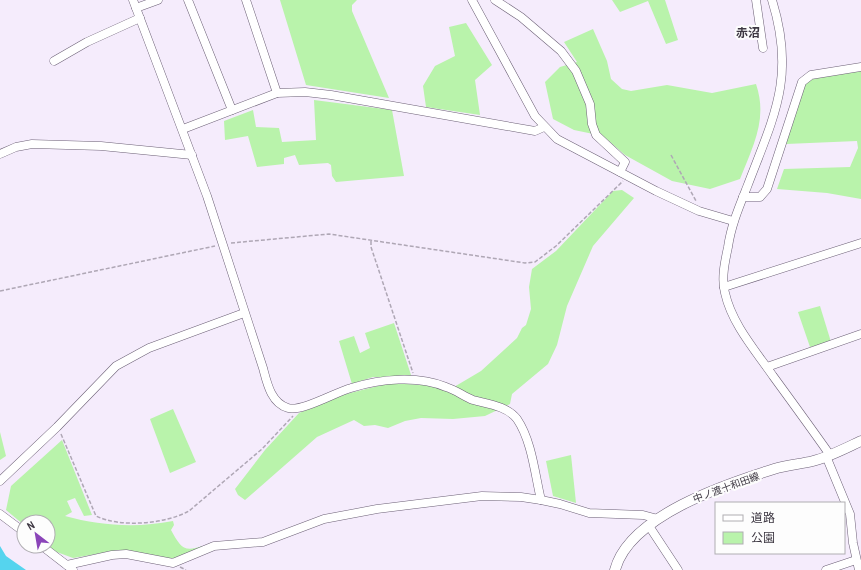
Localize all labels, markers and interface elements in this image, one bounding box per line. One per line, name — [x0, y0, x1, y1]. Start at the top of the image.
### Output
district label: 赤沼 — [736, 25, 760, 41]
street label: 中ノ渡十和田線 — [691, 469, 761, 506]
legend — [715, 502, 845, 554]
text: 道路 — [751, 510, 775, 526]
north arrow — [16, 514, 56, 554]
text: N — [24, 518, 37, 533]
text: 公園 — [751, 530, 775, 546]

